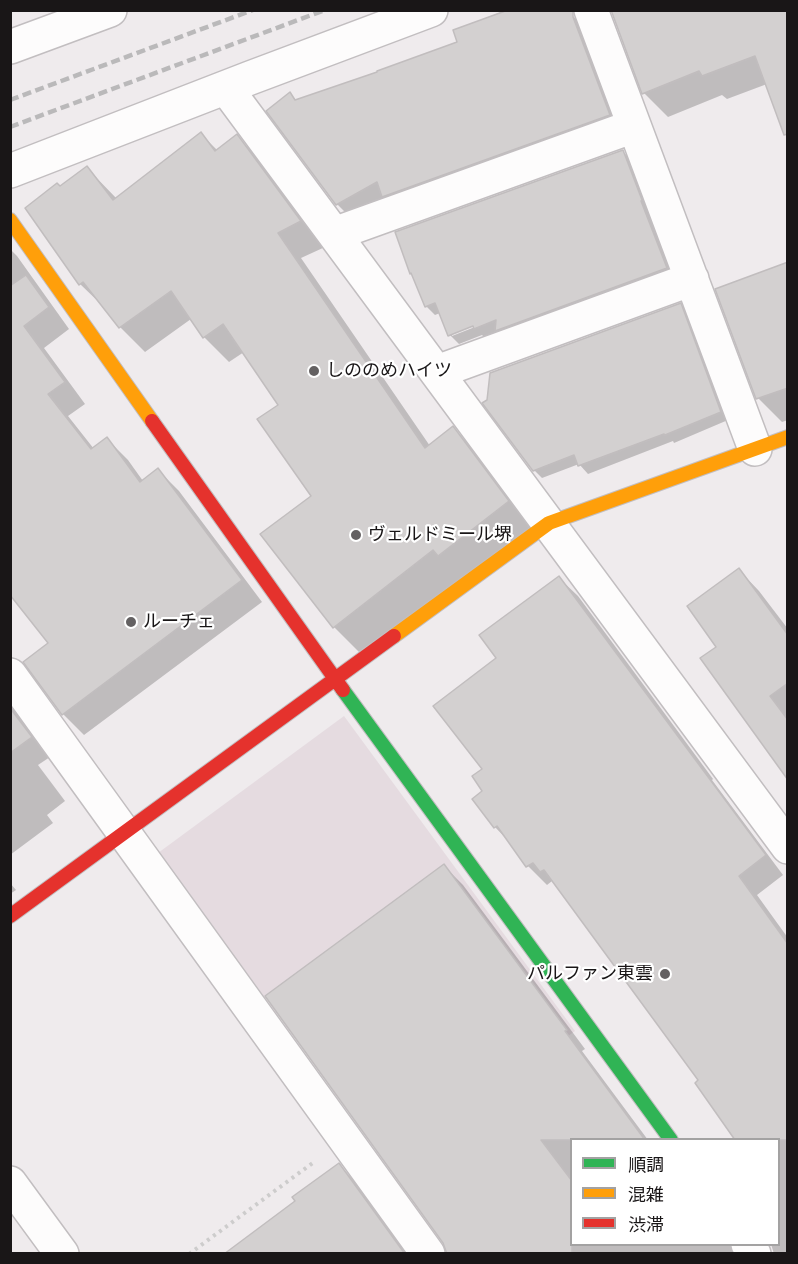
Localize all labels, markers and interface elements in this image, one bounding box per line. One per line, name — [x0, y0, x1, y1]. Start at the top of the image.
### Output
place label: しののめハイツ — [326, 360, 452, 382]
marker: しののめハイツ — [307, 364, 321, 378]
place label: ヴェルドミール堺 — [368, 524, 512, 546]
marker: ヴェルドミール堺 — [349, 528, 363, 542]
place label: ルーチェ — [143, 611, 215, 633]
marker: ルーチェ — [124, 615, 138, 629]
place label: パルファン東雲 — [527, 963, 653, 985]
marker: パルファン東雲 — [658, 967, 672, 981]
legend — [570, 1138, 780, 1246]
text: 順調 — [628, 1153, 664, 1176]
text: 混雑 — [628, 1183, 664, 1206]
text: 渋滞 — [628, 1213, 664, 1236]

